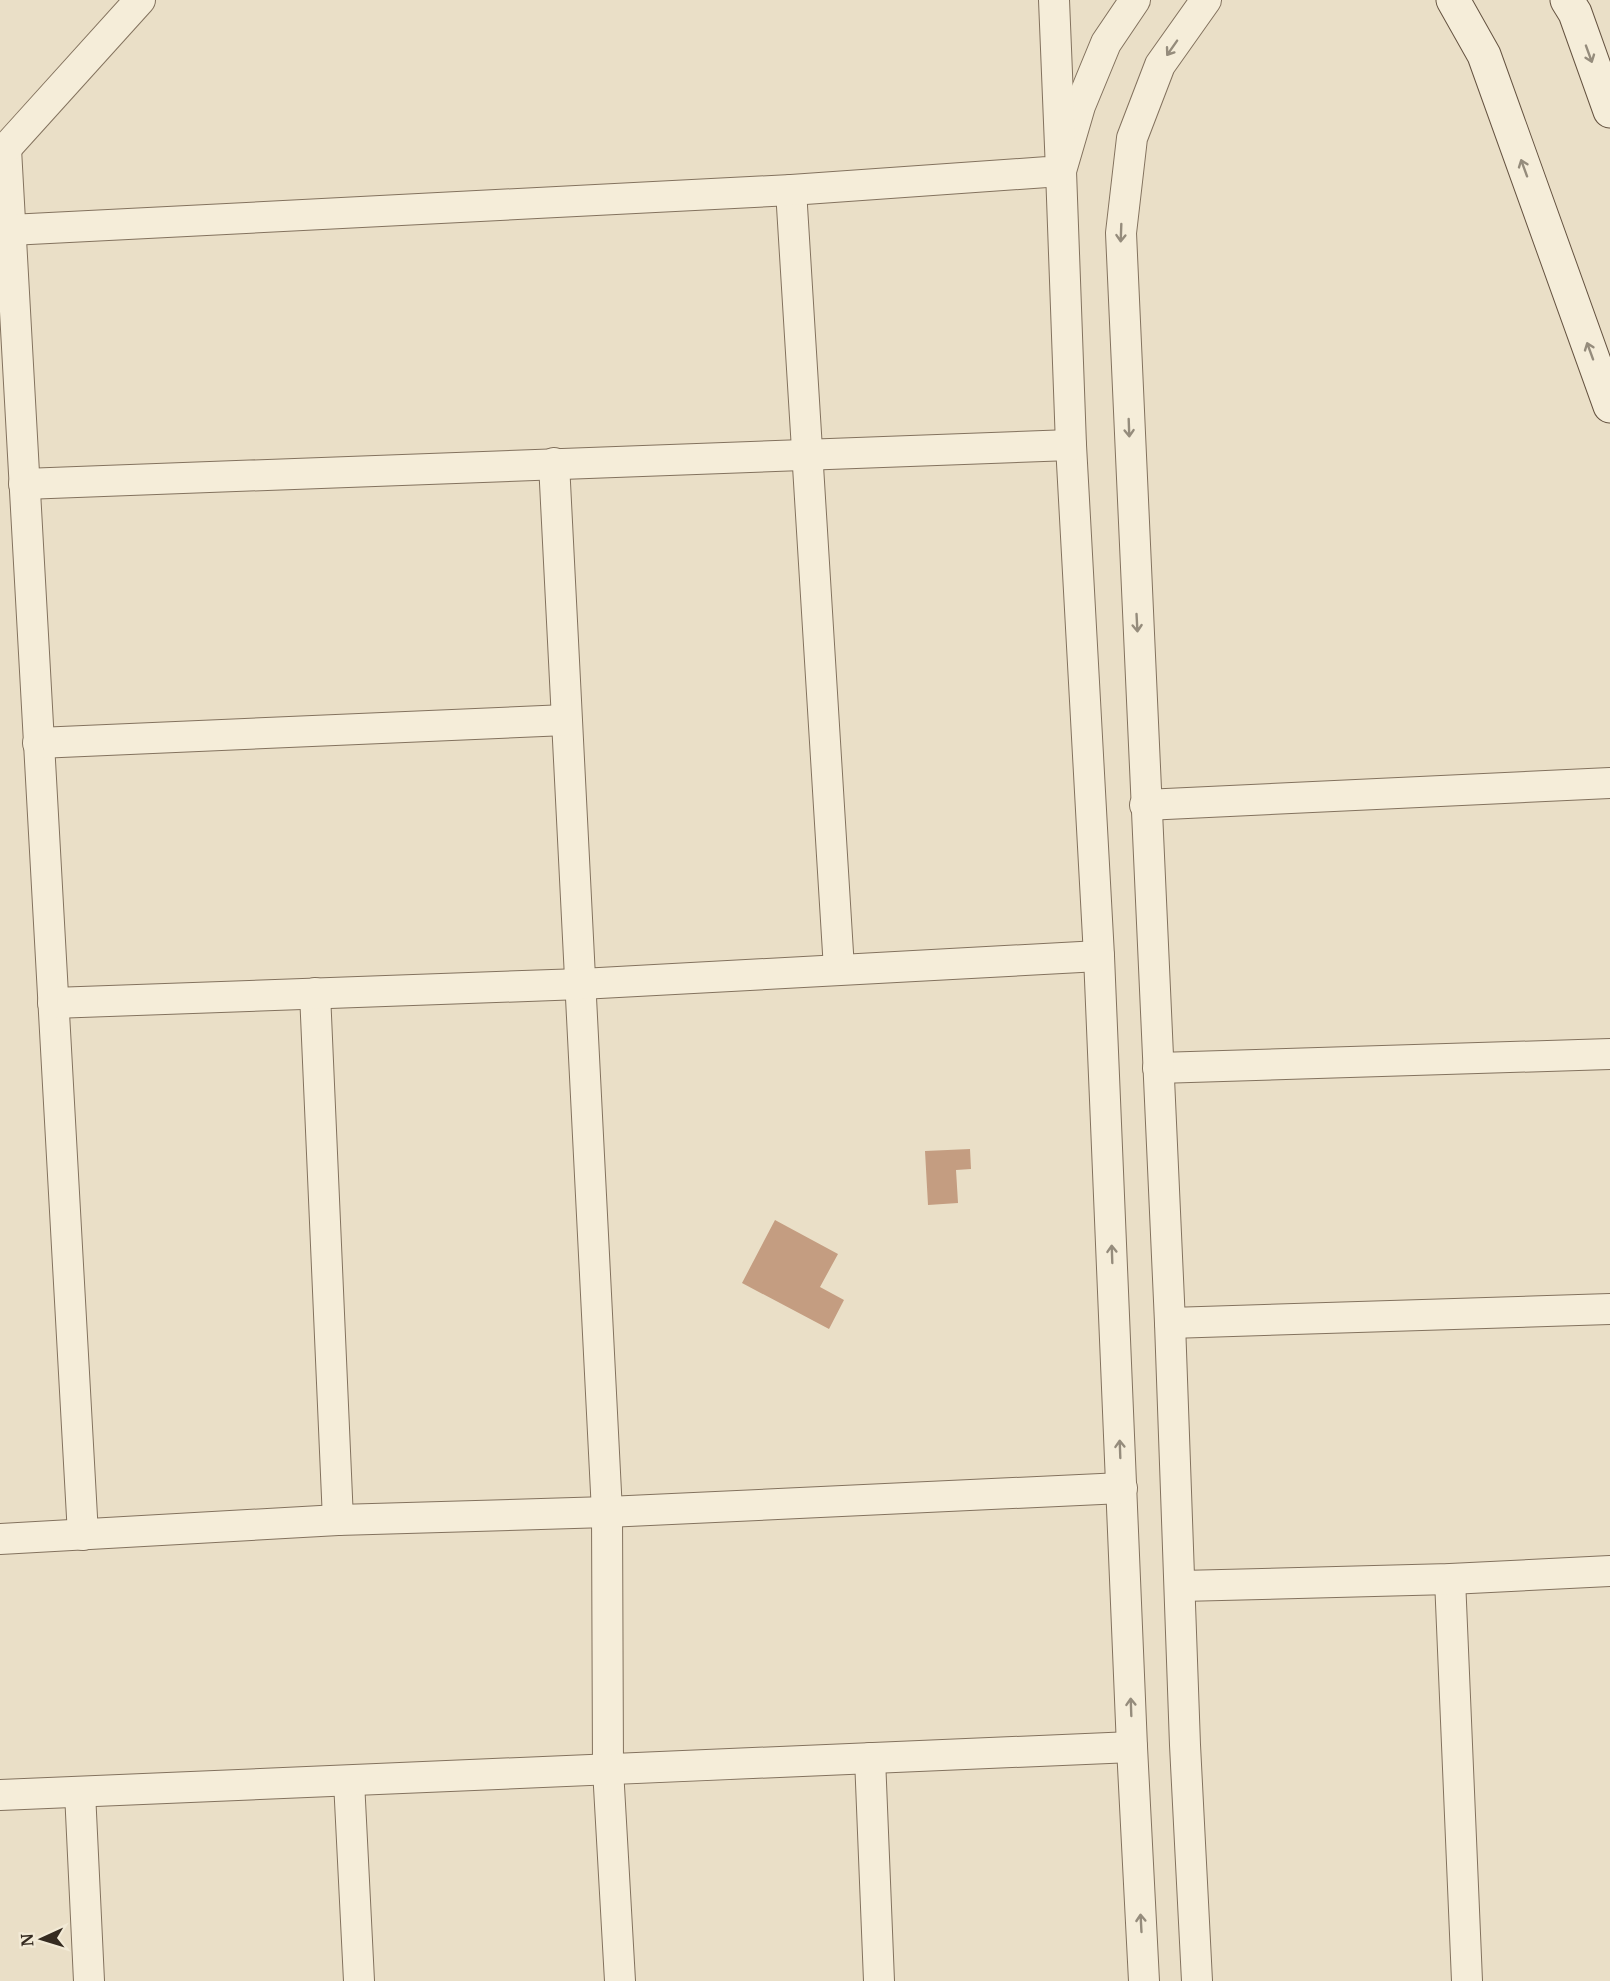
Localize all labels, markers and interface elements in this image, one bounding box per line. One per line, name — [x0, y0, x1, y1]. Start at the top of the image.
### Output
one-way arrow — [1166, 39, 1178, 55]
one-way arrow — [1585, 44, 1596, 63]
one-way arrow — [1518, 159, 1529, 177]
one-way arrow — [1116, 223, 1127, 243]
one-way arrow — [1584, 342, 1595, 361]
one-way arrow — [1123, 417, 1134, 437]
one-way arrow — [1131, 612, 1143, 632]
one-way arrow — [1106, 1245, 1117, 1265]
one-way arrow — [1114, 1440, 1126, 1460]
one-way arrow — [1125, 1697, 1136, 1717]
north arrow — [12, 1909, 72, 1969]
one-way arrow — [1135, 1913, 1146, 1933]
text: N — [17, 1933, 37, 1947]

